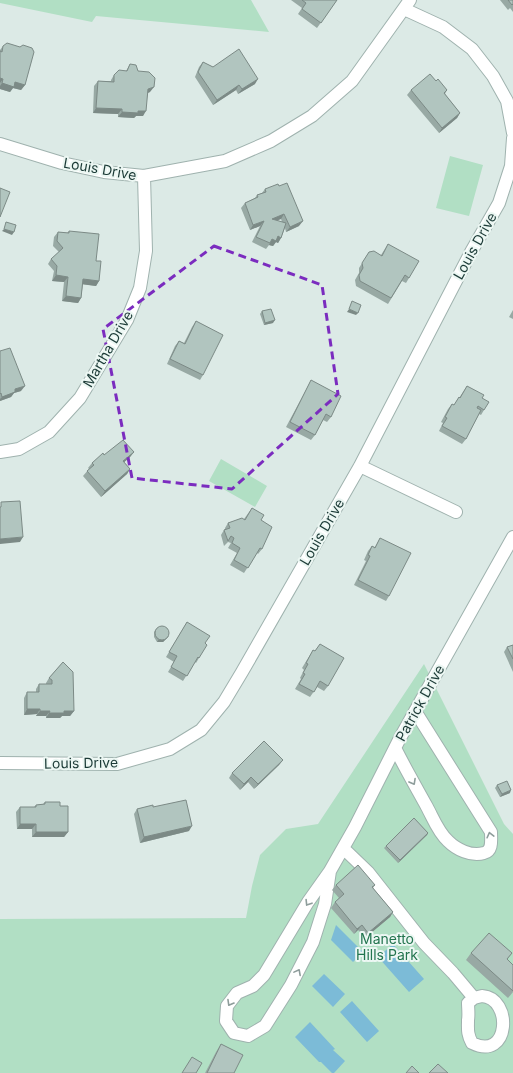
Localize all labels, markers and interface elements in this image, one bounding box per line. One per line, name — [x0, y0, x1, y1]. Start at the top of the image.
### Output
street label: Louis Drive — [62, 154, 138, 183]
street label: Louis Drive — [449, 209, 500, 282]
street label: Martha Drive — [79, 308, 136, 390]
street label: Louis Drive — [296, 495, 347, 568]
street label: Patrick Drive — [392, 662, 448, 744]
street label: Louis Drive — [44, 753, 118, 772]
one-way arrow — [409, 778, 416, 785]
one-way arrow — [486, 831, 494, 838]
one-way arrow — [305, 899, 313, 906]
park label: Manetto Hills Park — [356, 930, 418, 963]
one-way arrow — [293, 969, 301, 976]
one-way arrow — [227, 999, 234, 1006]

